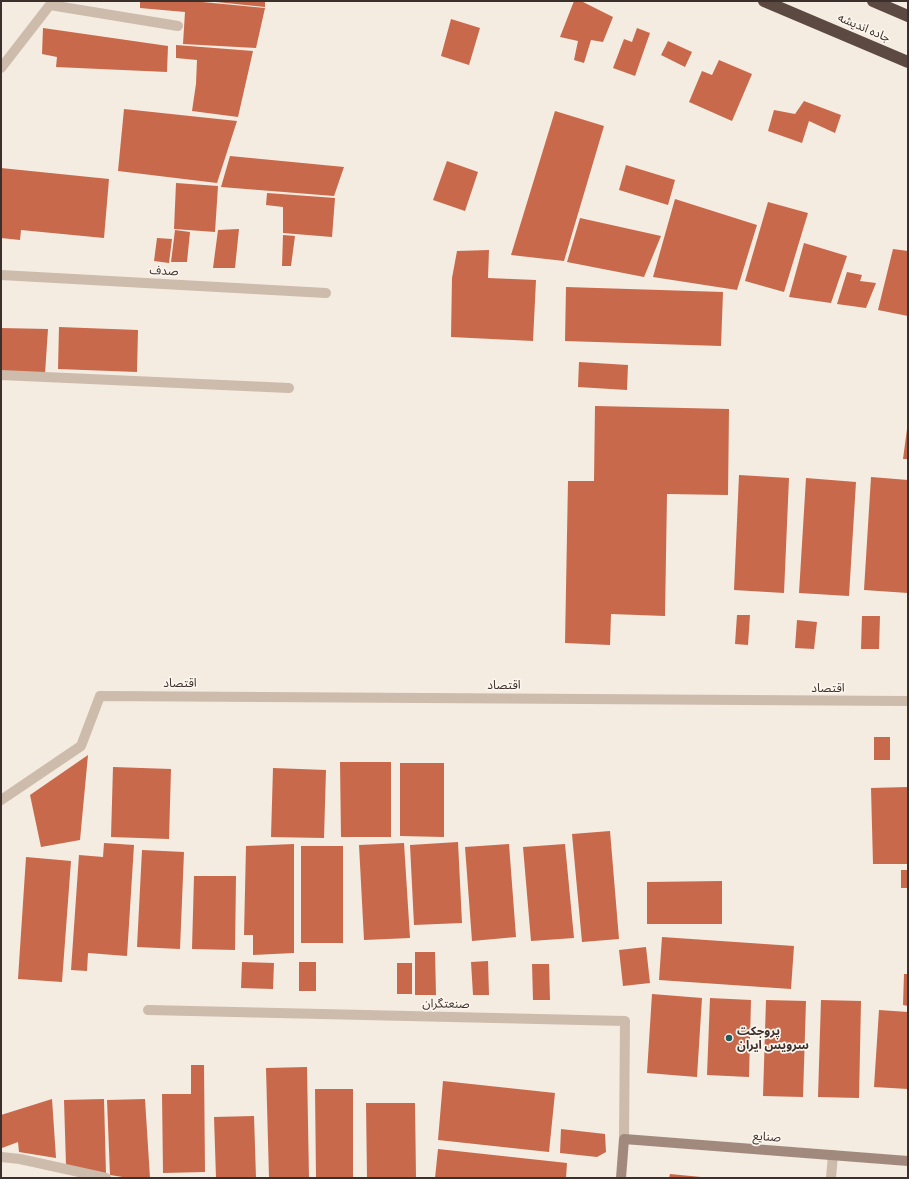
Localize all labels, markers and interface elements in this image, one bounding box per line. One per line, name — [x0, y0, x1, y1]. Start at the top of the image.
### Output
street label: جاده اندیشه — [835, 10, 893, 46]
street label: صدف — [149, 263, 179, 279]
street label: اقتصاد — [163, 676, 197, 690]
street label: اقتصاد — [487, 678, 521, 692]
street label: اقتصاد — [811, 681, 845, 695]
street label: صنعتگران — [422, 996, 470, 1012]
place label: پروجکت سرویس ایران — [737, 1024, 809, 1052]
marker: پروجکت سرویس ایران — [724, 1033, 734, 1043]
street label: صنایع — [752, 1129, 782, 1145]

